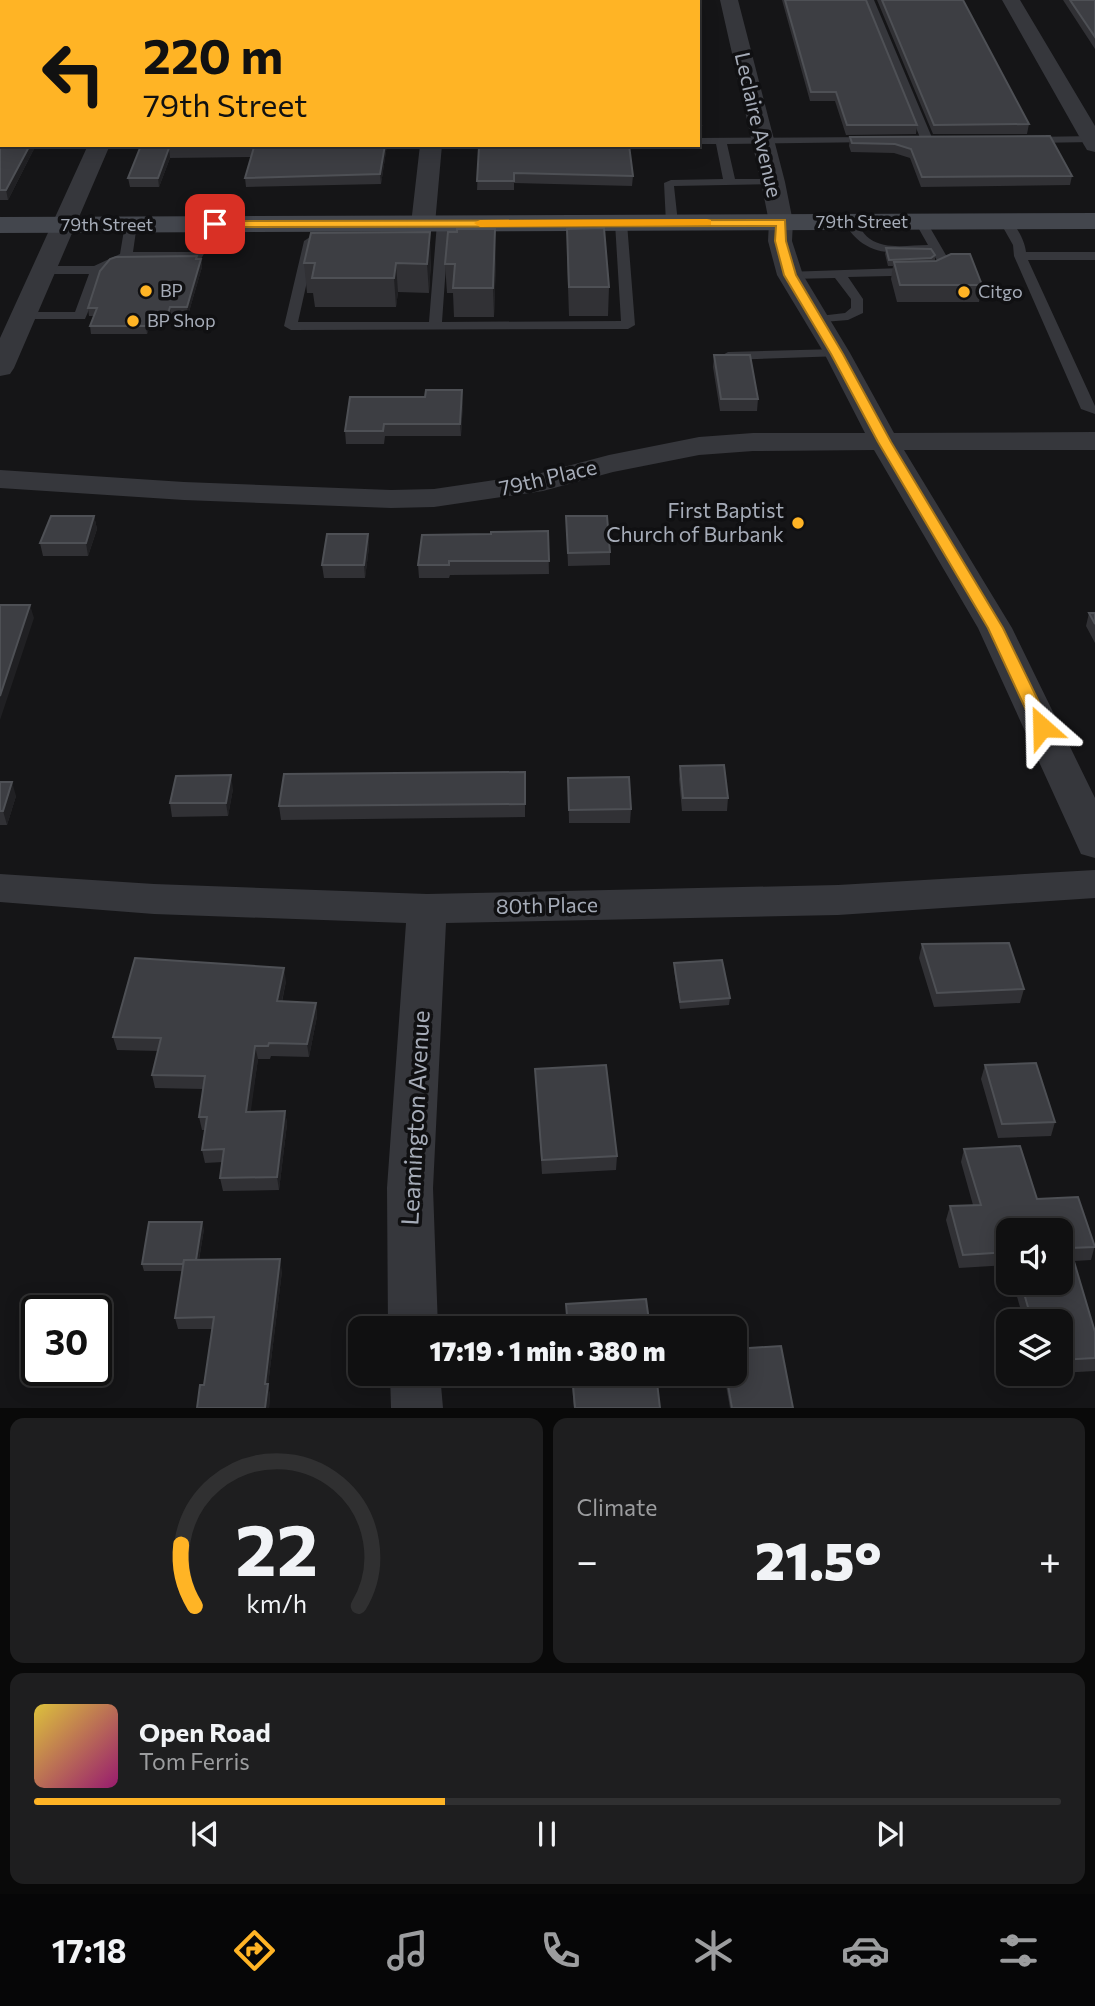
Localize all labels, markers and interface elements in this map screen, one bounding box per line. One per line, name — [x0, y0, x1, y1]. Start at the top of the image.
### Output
text: 220 m — [143, 24, 283, 84]
icon: left — [28, 28, 119, 119]
street label: Leclaire Avenue — [731, 50, 788, 200]
text: 79th Street — [143, 84, 307, 124]
pin — [185, 194, 245, 254]
icon: arrive — [196, 205, 234, 243]
street label: 79th Street — [816, 210, 908, 232]
street label: 79th Street — [61, 213, 153, 235]
place label: BP — [160, 279, 183, 301]
place label: Citgo — [978, 280, 1023, 302]
marker: BP — [138, 283, 154, 299]
marker: Citgo — [956, 284, 972, 300]
place label: BP Shop — [147, 309, 216, 331]
marker: BP Shop — [125, 313, 141, 329]
street label: 79th Place — [496, 453, 599, 500]
place label: First Baptist Church of Burbank — [606, 497, 784, 546]
marker: First Baptist Church of Burbank — [790, 515, 806, 531]
position arrow — [1005, 690, 1079, 764]
street label: 80th Place — [496, 891, 598, 918]
street label: Leamington Avenue — [394, 1010, 435, 1226]
map controls — [996, 1218, 1073, 1386]
button: sound — [996, 1218, 1073, 1295]
speed limit sign: 30 — [21, 1295, 112, 1386]
button: layers — [996, 1309, 1073, 1386]
text: 17:19 · 1 min · 380 m — [430, 1335, 665, 1366]
text: Climate — [577, 1493, 658, 1521]
text: 22 — [235, 1503, 318, 1592]
text: 21.5° — [755, 1527, 882, 1591]
text: − — [577, 1536, 598, 1583]
text: + — [1039, 1536, 1061, 1583]
text: km/h — [246, 1588, 307, 1618]
text: Open Road — [139, 1716, 271, 1747]
text: Tom Ferris — [139, 1747, 250, 1775]
icon: previous — [186, 1815, 224, 1853]
icon: pause — [528, 1815, 566, 1853]
icon: next — [871, 1815, 909, 1853]
icon: directions — [230, 1926, 279, 1975]
icon: music — [383, 1926, 432, 1975]
icon: phone — [536, 1926, 585, 1975]
icon: climate — [689, 1926, 738, 1975]
icon: car — [841, 1926, 890, 1975]
icon: filters — [994, 1926, 1043, 1975]
text: 17:18 — [52, 1930, 127, 1970]

